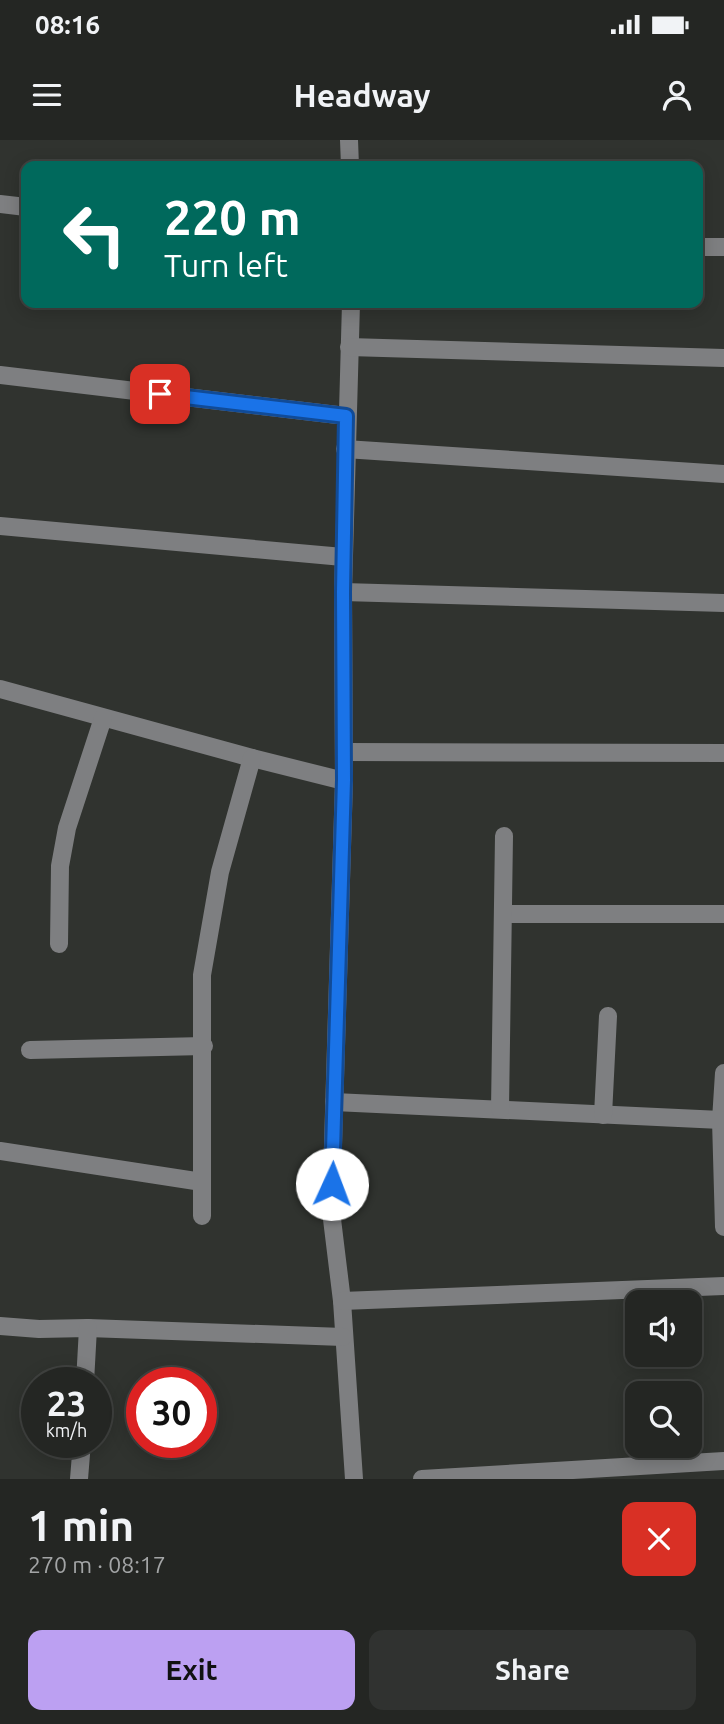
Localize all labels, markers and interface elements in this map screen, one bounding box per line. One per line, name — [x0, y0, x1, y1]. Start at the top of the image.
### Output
text: 08:16 — [35, 10, 100, 39]
icon: menu — [28, 76, 66, 114]
icon: person — [658, 76, 696, 114]
text: Headway — [293, 77, 431, 113]
icon: left — [49, 189, 140, 280]
text: 220 m — [164, 189, 301, 244]
text: Turn left — [164, 247, 288, 283]
pin — [130, 364, 190, 424]
icon: arrive — [141, 375, 179, 413]
position arrow — [295, 1147, 369, 1221]
map controls — [625, 1290, 702, 1458]
button: sound — [625, 1290, 702, 1367]
speed limit sign: 30 — [126, 1367, 217, 1458]
button: search — [625, 1381, 702, 1458]
text: 23 — [47, 1383, 86, 1423]
text: km/h — [46, 1420, 87, 1440]
text: 1 min — [28, 1502, 134, 1549]
button: close — [622, 1502, 696, 1576]
text: 270 m · 08:17 — [28, 1552, 166, 1577]
button: Exit — [28, 1630, 355, 1710]
button: Share — [369, 1630, 696, 1710]

